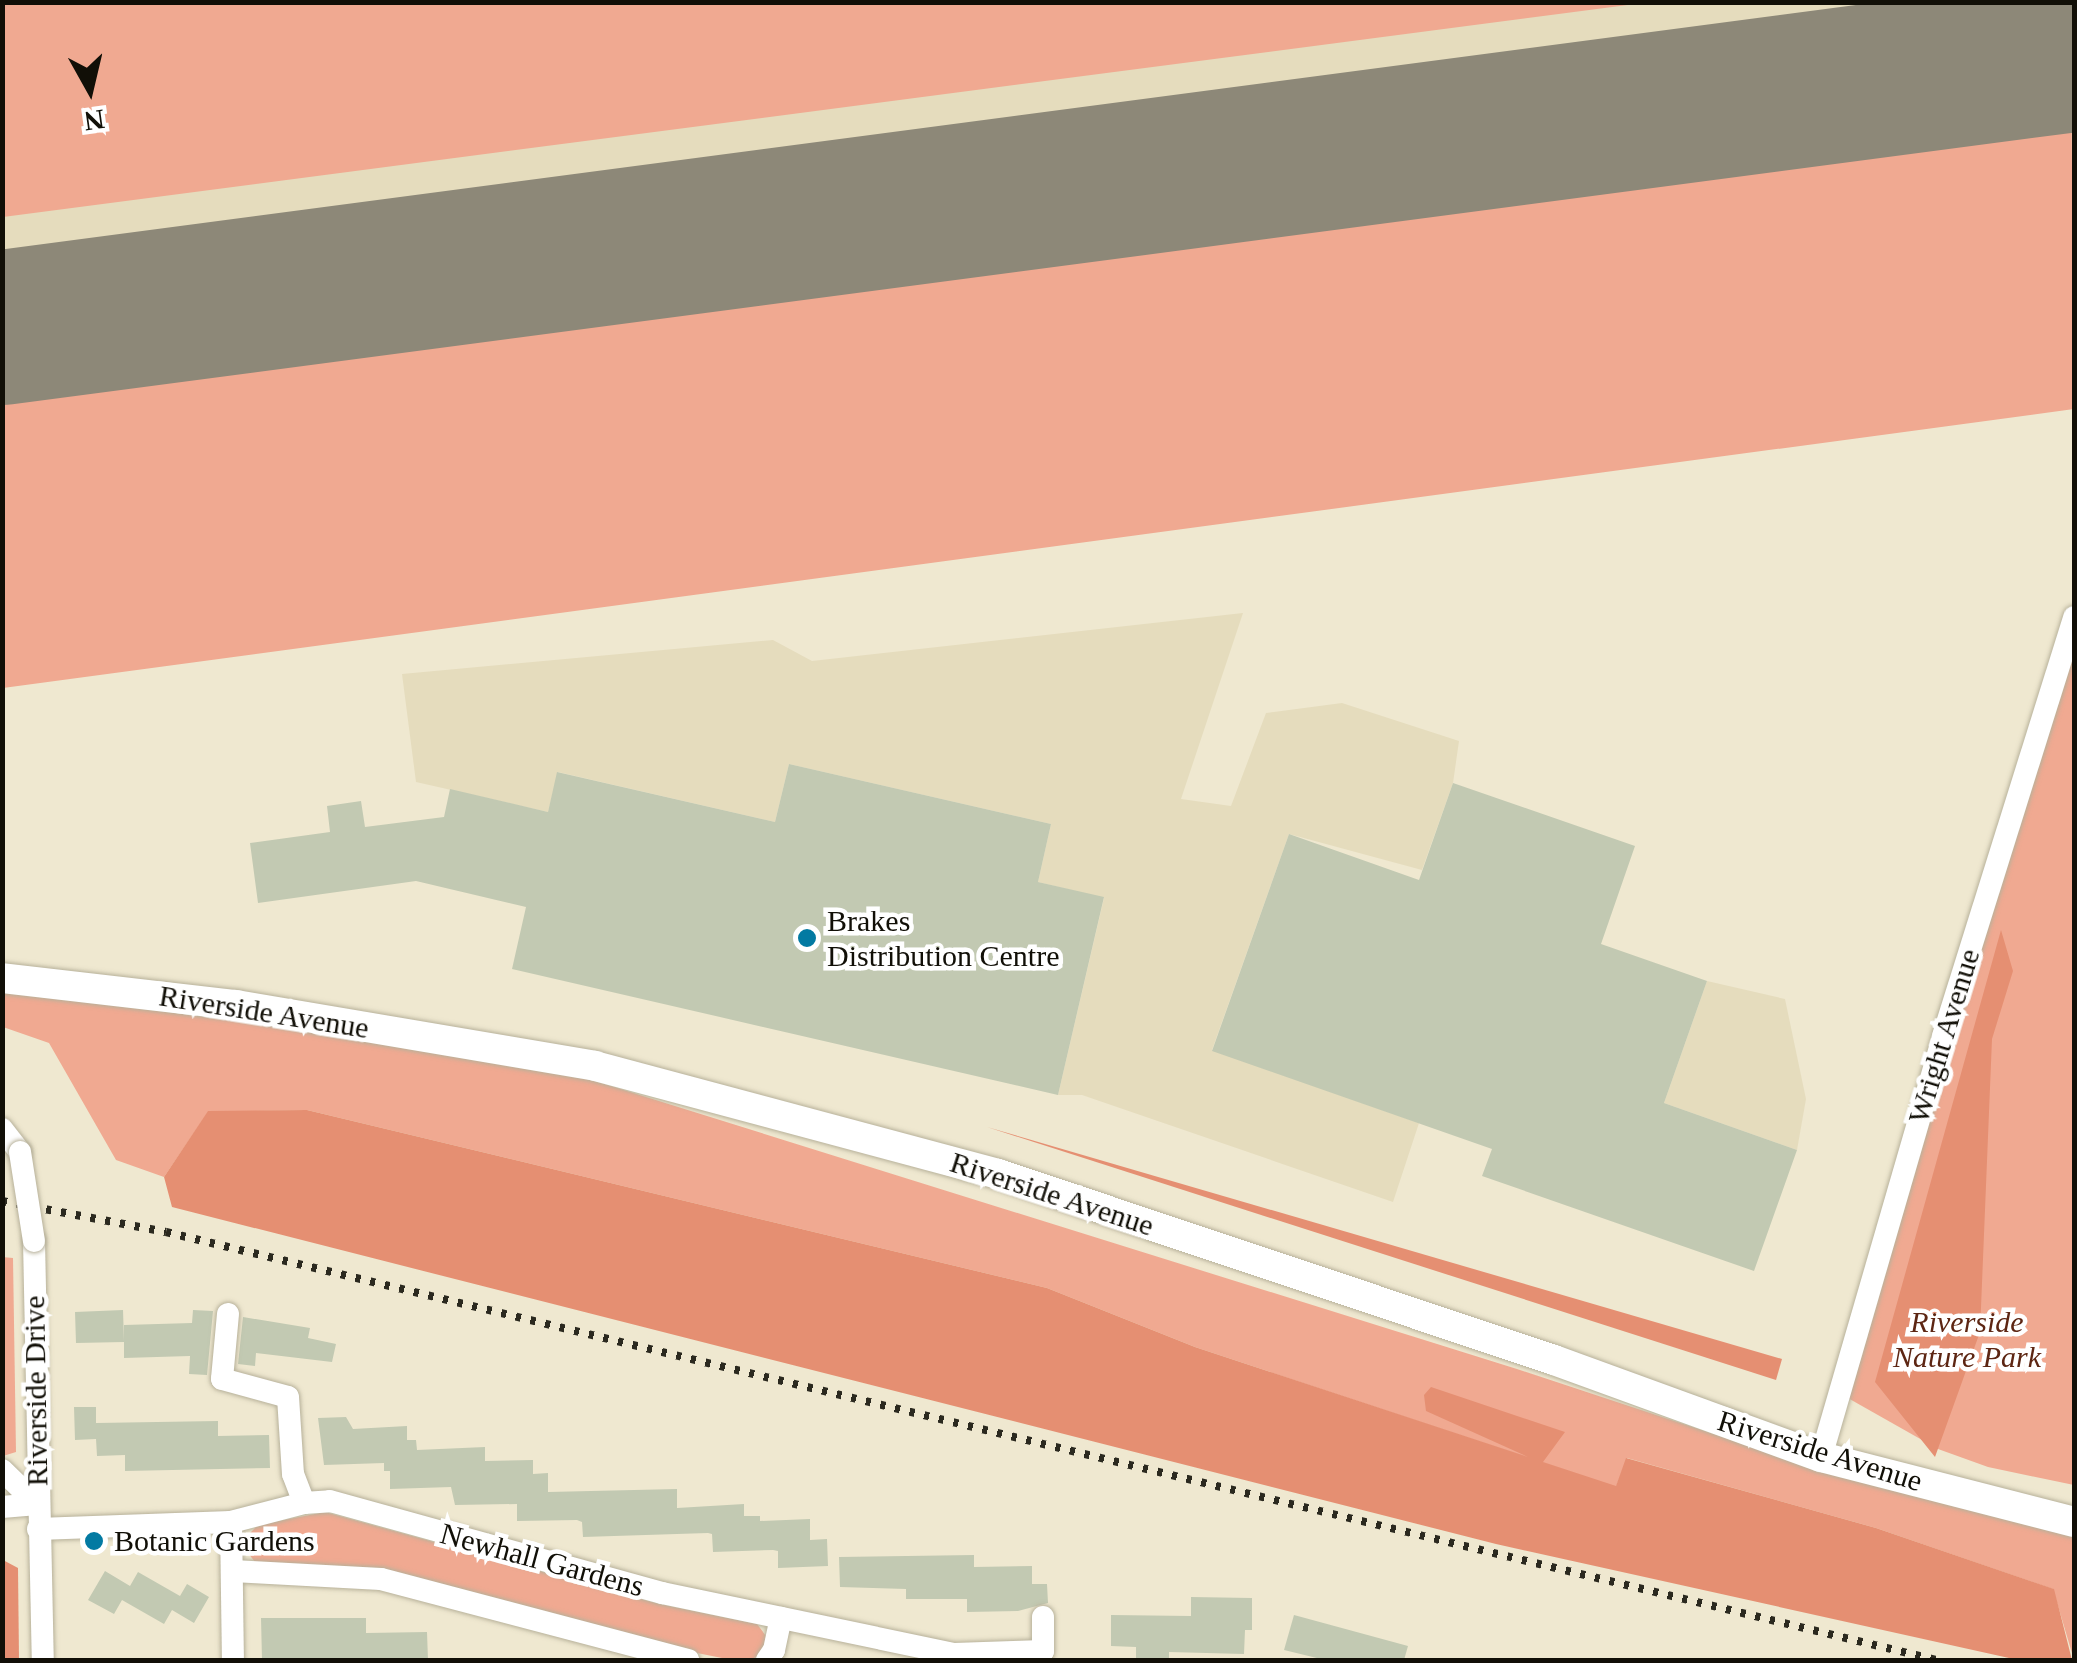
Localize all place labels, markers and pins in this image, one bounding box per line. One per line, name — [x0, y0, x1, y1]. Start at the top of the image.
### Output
place label: Brakes Distribution Centre — [827, 903, 1059, 974]
marker: Brakes Distribution Centre — [796, 927, 818, 949]
place label: Botanic Gardens — [114, 1523, 315, 1559]
marker: Botanic Gardens — [83, 1530, 105, 1552]

